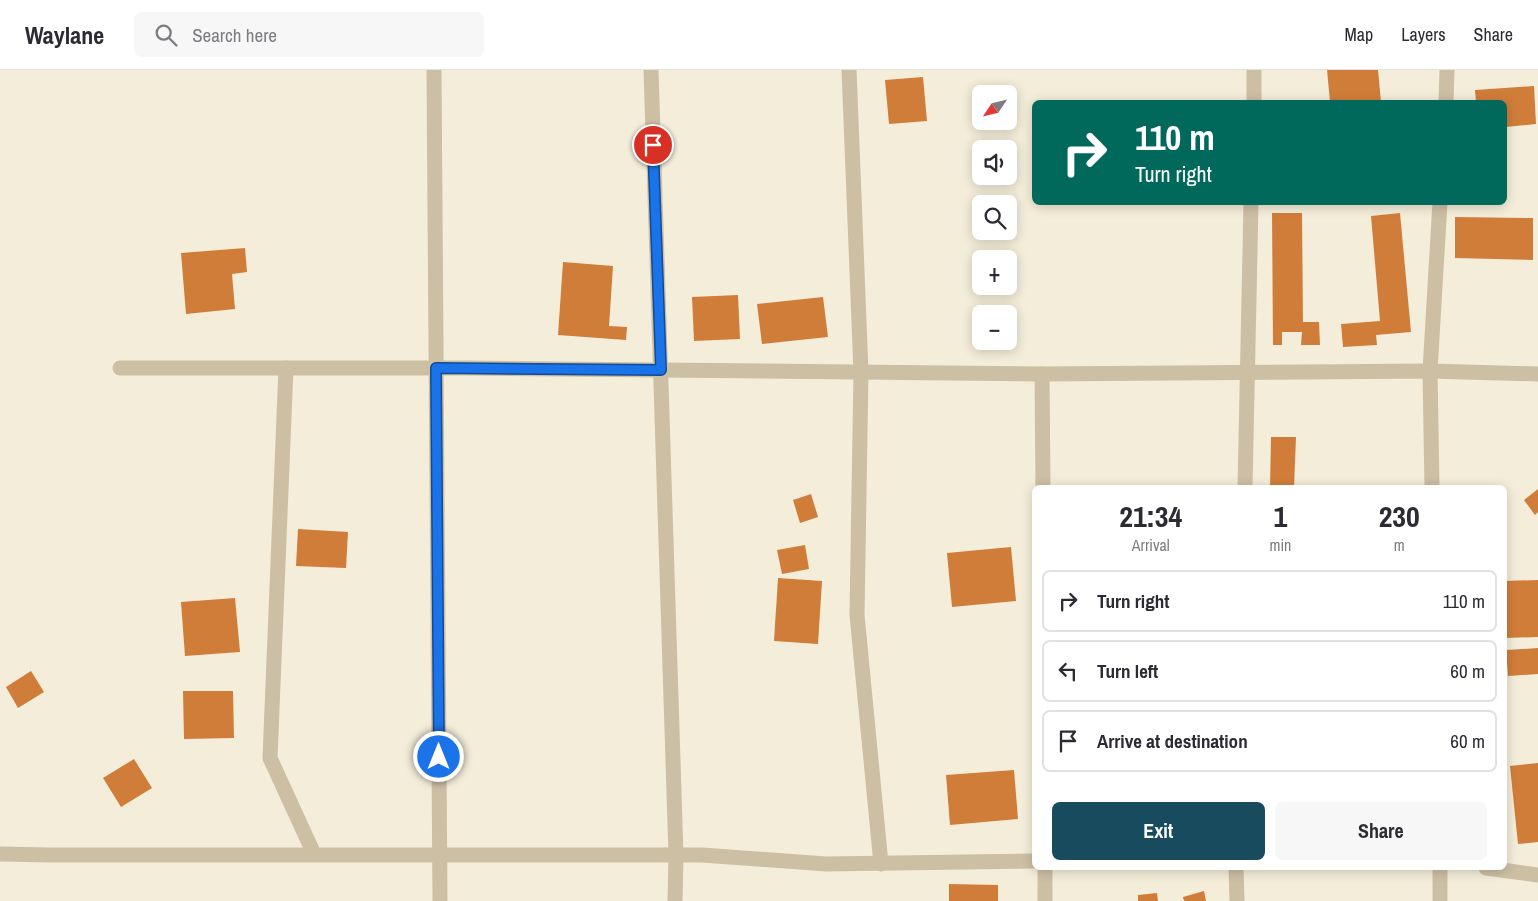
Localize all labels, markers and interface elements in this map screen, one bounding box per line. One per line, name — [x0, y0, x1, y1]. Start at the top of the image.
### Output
search box — [134, 12, 484, 57]
text: Waylane — [25, 19, 104, 51]
icon: search — [152, 21, 180, 49]
text: Search here — [192, 22, 277, 48]
text: Map — [1345, 22, 1373, 47]
text: Layers — [1401, 22, 1446, 47]
text: Share — [1474, 22, 1513, 47]
north arrow — [972, 85, 1018, 130]
map controls — [972, 85, 1017, 350]
text: 110 m — [1135, 114, 1215, 161]
icon: right — [1052, 120, 1117, 185]
pin — [632, 124, 674, 166]
icon: arrive — [639, 131, 667, 159]
button: sound — [972, 140, 1017, 185]
text: Turn right — [1135, 159, 1212, 189]
button: search — [972, 195, 1017, 240]
button: + — [972, 250, 1017, 295]
button: − — [972, 305, 1017, 350]
text: 21:34 — [1119, 496, 1182, 536]
text: 1 — [1274, 496, 1287, 536]
text: 230 — [1379, 496, 1420, 536]
text: Arrival — [1132, 534, 1170, 556]
text: min — [1269, 534, 1291, 556]
text: m — [1394, 534, 1405, 556]
icon: right — [1054, 587, 1082, 615]
text: Turn right — [1097, 588, 1169, 614]
text: 110 m — [1443, 588, 1485, 614]
icon: left — [1054, 657, 1082, 685]
text: Turn left — [1097, 658, 1158, 684]
text: 60 m — [1450, 658, 1485, 684]
icon: arrive — [1054, 727, 1082, 755]
text: Arrive at destination — [1097, 728, 1248, 754]
text: 60 m — [1450, 728, 1485, 754]
position arrow — [412, 730, 464, 782]
button: Exit — [1052, 802, 1265, 860]
button: Share — [1275, 802, 1487, 860]

